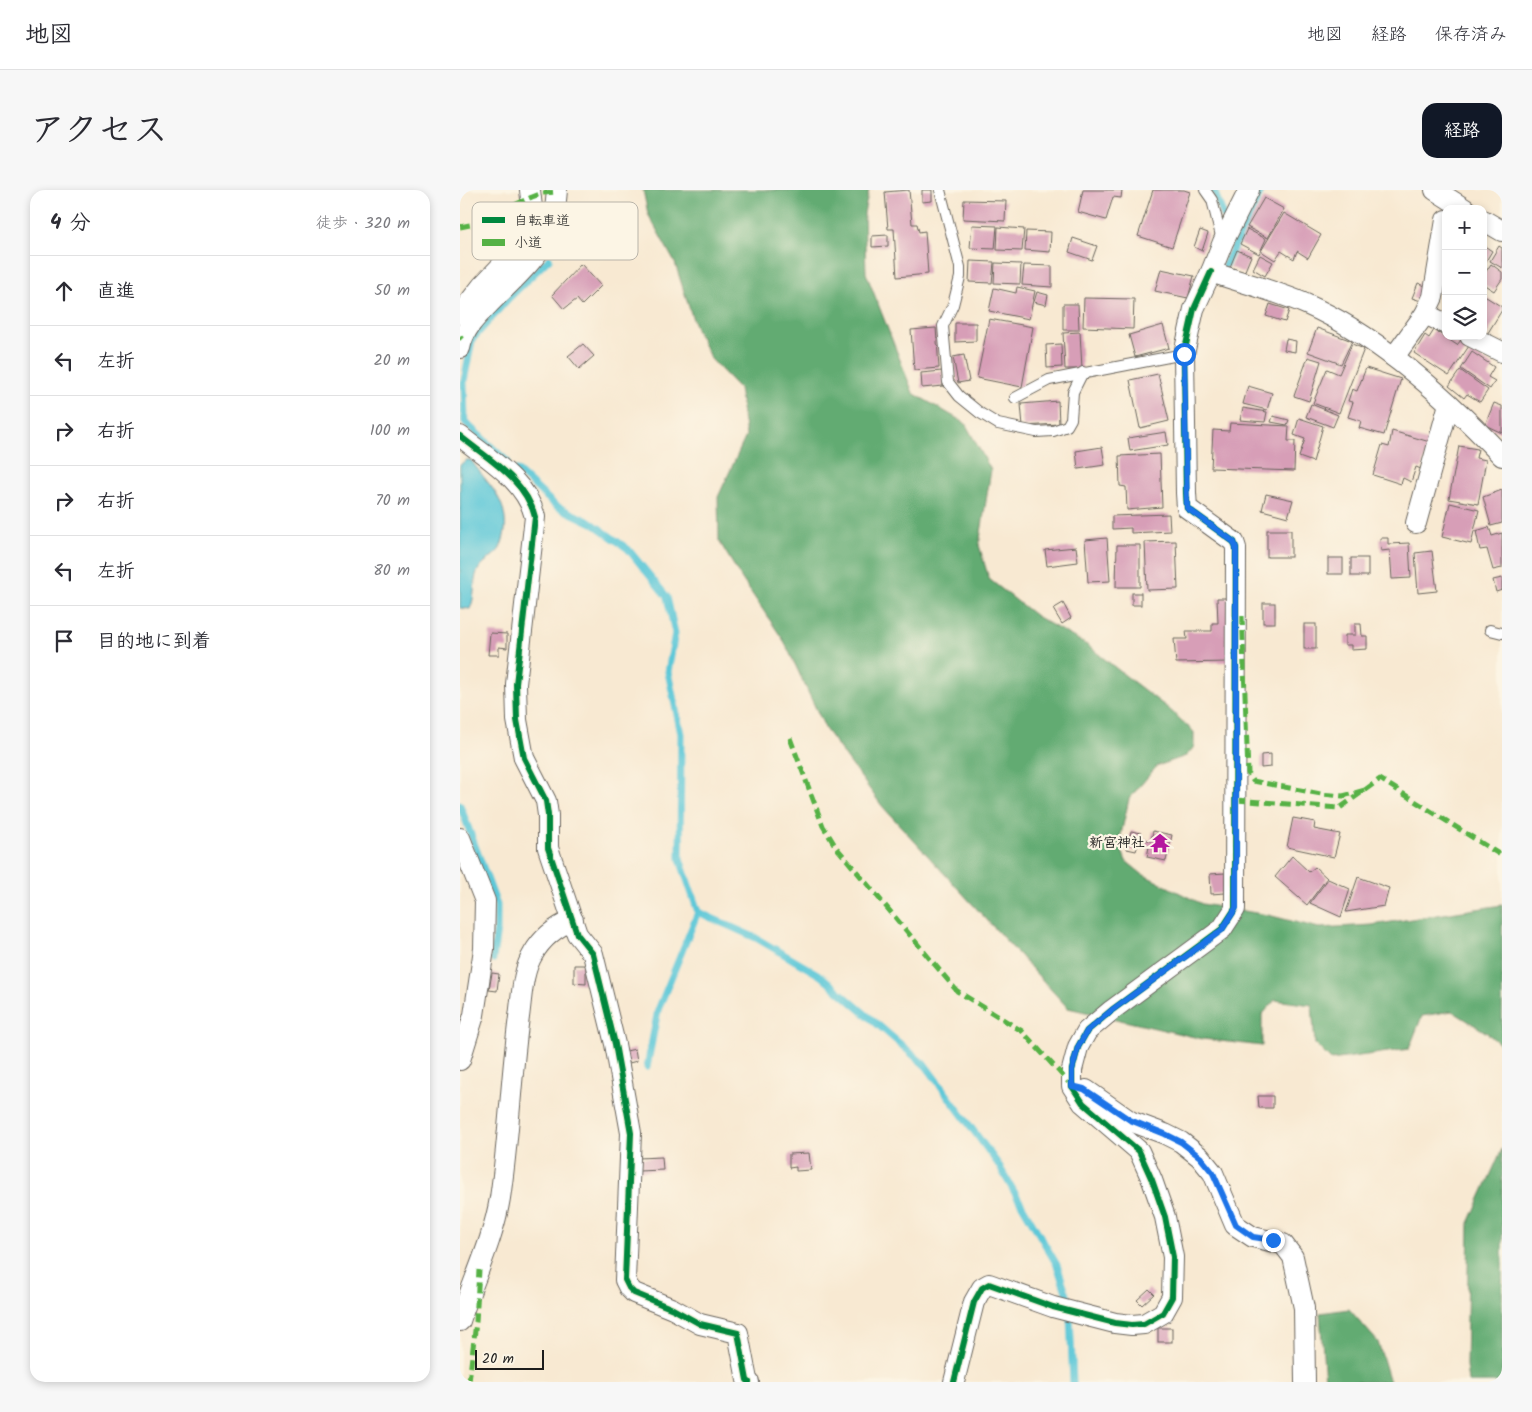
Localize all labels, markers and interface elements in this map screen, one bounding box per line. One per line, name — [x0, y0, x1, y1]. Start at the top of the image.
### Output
text: 地図 — [25, 16, 73, 55]
text: 地図 — [1307, 21, 1343, 50]
text: 経路 — [1371, 21, 1407, 50]
text: 保存済み — [1435, 21, 1507, 50]
button: 経路 — [1422, 103, 1502, 158]
text: アクセス — [30, 104, 168, 160]
legend — [472, 202, 638, 260]
map controls — [1442, 205, 1487, 340]
button: + — [1442, 205, 1487, 250]
text: 4 分 — [50, 207, 91, 240]
text: 自転車道 — [514, 210, 570, 232]
text: 徒歩 · 320 m — [316, 211, 410, 236]
text: 小道 — [514, 232, 542, 254]
button: − — [1442, 250, 1487, 295]
icon: ahead — [50, 277, 78, 305]
text: 直進 — [97, 277, 135, 307]
text: 50 m — [374, 278, 410, 303]
button: layers — [1442, 295, 1487, 340]
route start — [1173, 343, 1196, 366]
icon: left — [50, 347, 78, 375]
text: 左折 — [97, 347, 135, 377]
text: 20 m — [374, 348, 410, 373]
icon: right — [50, 417, 78, 445]
text: 右折 — [97, 417, 135, 447]
text: 100 m — [370, 418, 410, 443]
icon: right — [50, 487, 78, 515]
text: 右折 — [97, 487, 135, 517]
text: 70 m — [375, 488, 410, 513]
icon: left — [50, 557, 78, 585]
text: 左折 — [97, 557, 135, 587]
text: 80 m — [373, 558, 410, 583]
icon: arrive — [50, 627, 78, 655]
text: 目的地に到着 — [97, 627, 211, 657]
place label: 新宮神社 — [1089, 832, 1145, 854]
temple icon: 新宮神社 — [1149, 832, 1171, 854]
route end — [1262, 1229, 1285, 1252]
scale bar — [475, 1347, 544, 1370]
text: 20 m — [482, 1348, 514, 1370]

